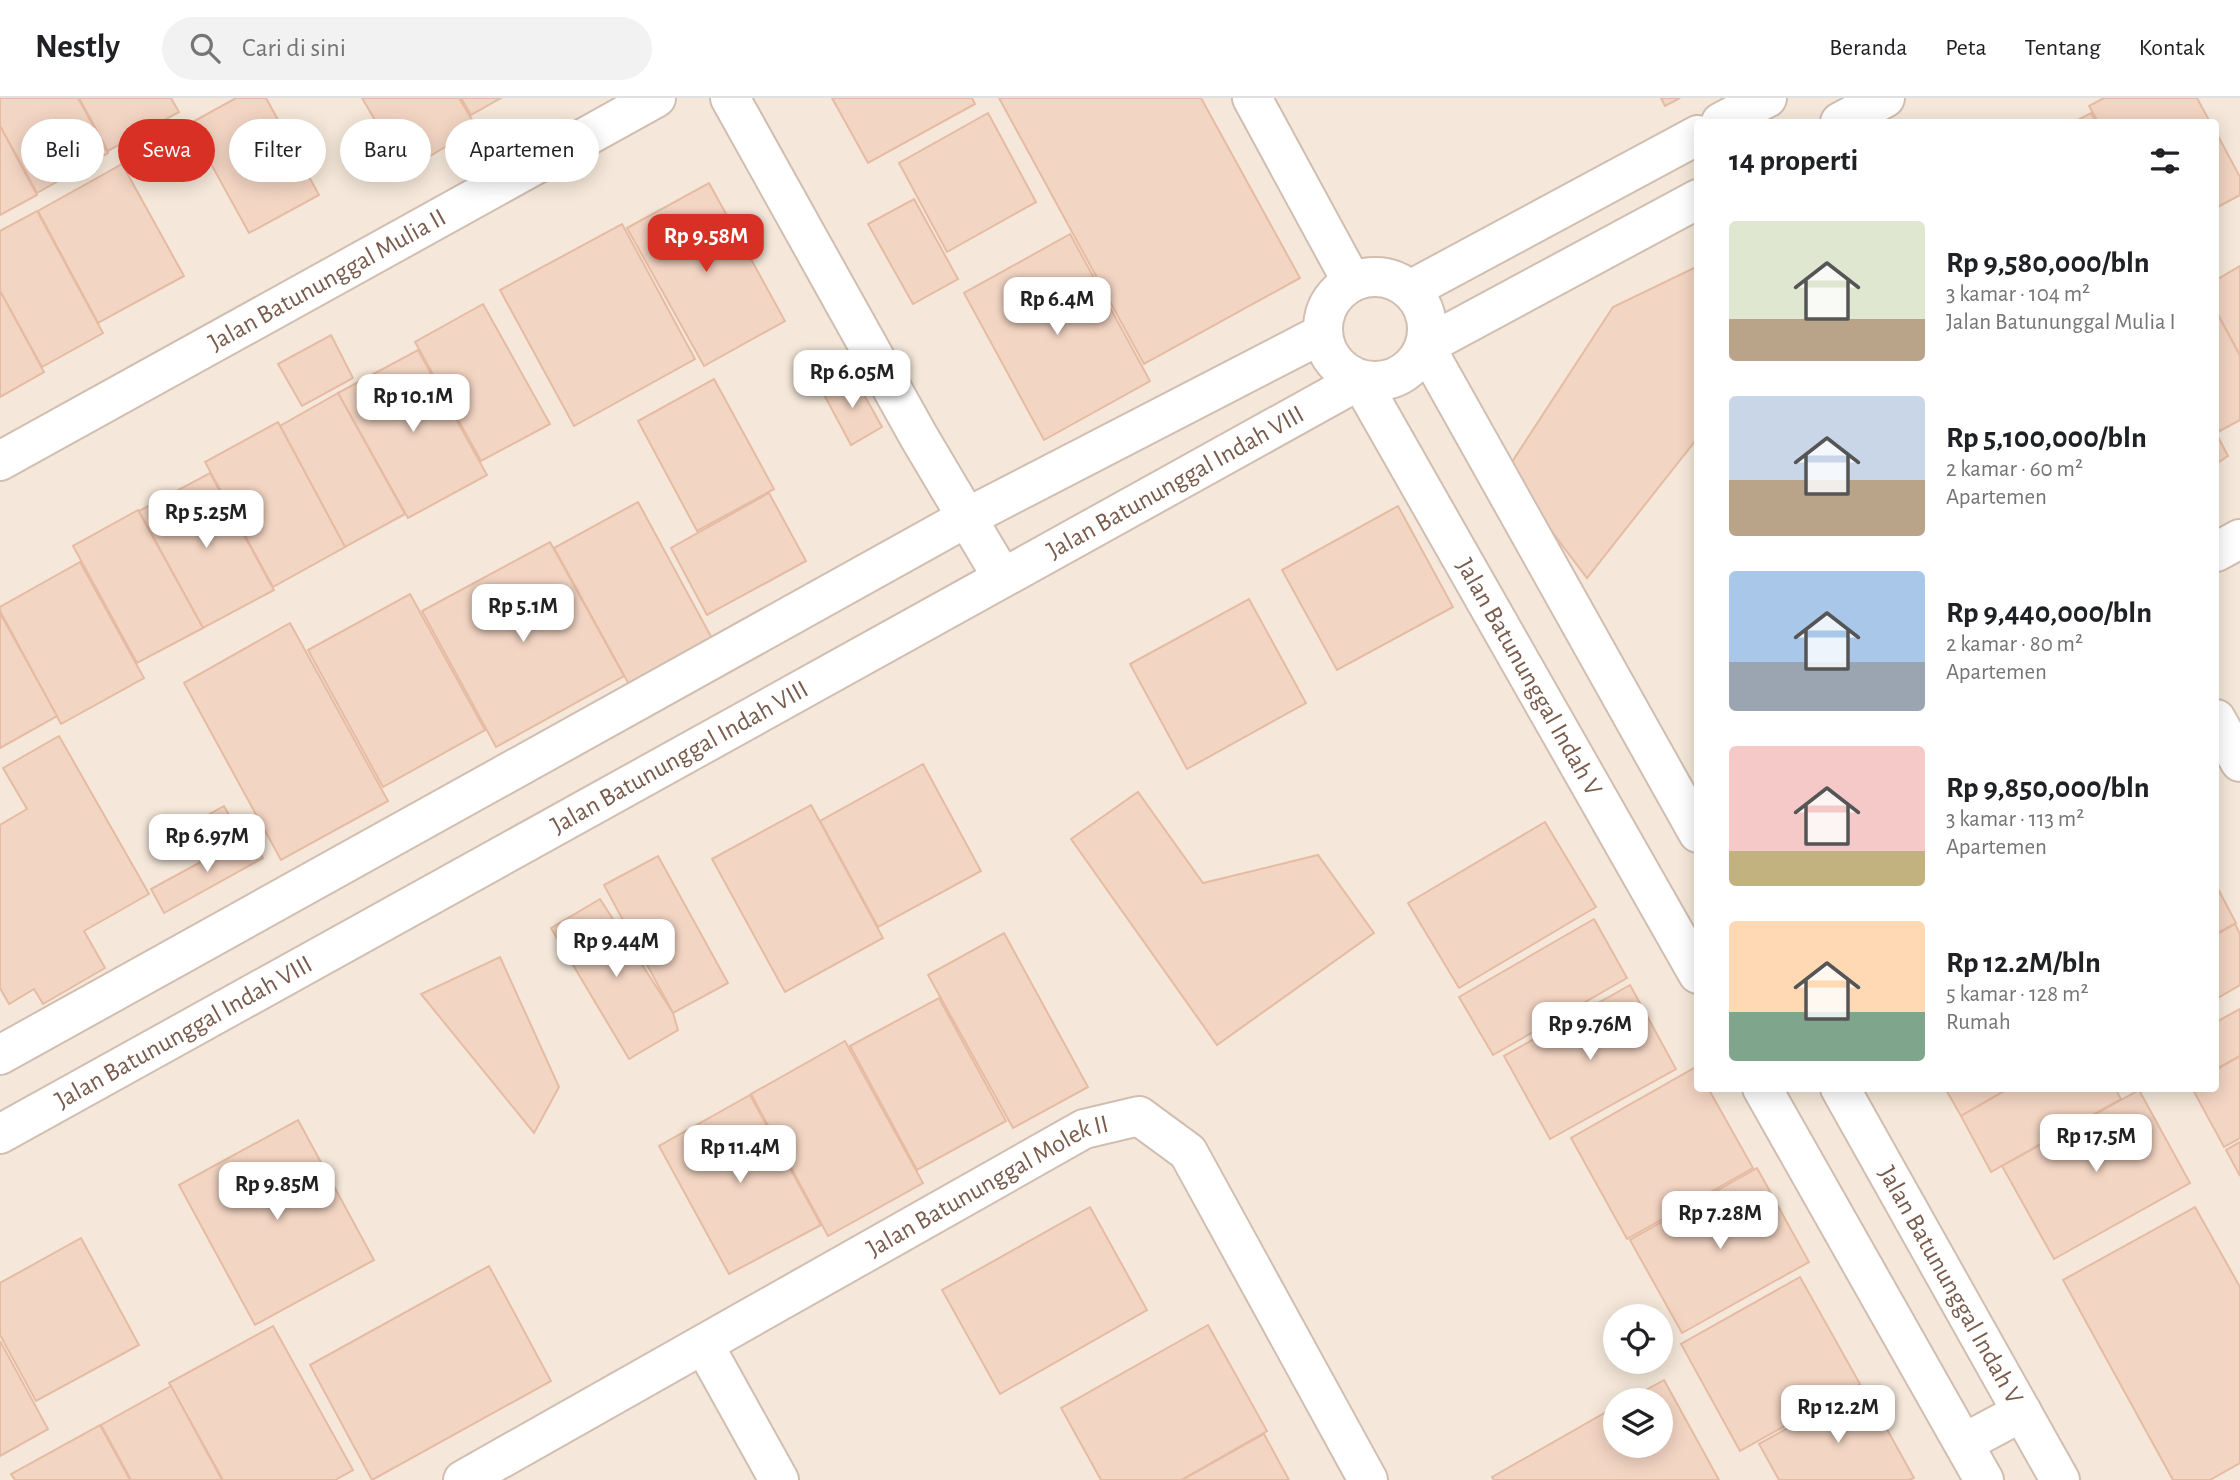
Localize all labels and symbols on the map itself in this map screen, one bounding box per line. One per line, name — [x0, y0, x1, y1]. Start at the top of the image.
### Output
street label: Jalan Batununggal Mulia II — [204, 204, 450, 356]
pin: Rp 9.58M — [634, 214, 778, 274]
pin: Rp 6.4M — [992, 278, 1122, 337]
pin: Rp 6.05M — [780, 350, 924, 410]
pin: Rp 10.1M — [341, 374, 485, 434]
street label: Jalan Batununggal Indah VIII — [1043, 401, 1308, 564]
pin: Rp 5.25M — [134, 490, 278, 550]
street label: Jalan Batununggal Indah V — [1451, 554, 1607, 801]
pin: Rp 5.1M — [458, 584, 588, 644]
street label: Jalan Batununggal Indah VIII — [547, 676, 812, 839]
pin: Rp 6.97M — [135, 814, 279, 874]
pin: Rp 9.44M — [544, 920, 688, 979]
street label: Jalan Batununggal Indah VIII — [51, 951, 317, 1114]
pin: Rp 9.76M — [1518, 1002, 1662, 1062]
street label: Jalan Batununggal Molek II — [862, 1111, 1111, 1262]
pin: Rp 17.5M — [2024, 1114, 2168, 1174]
pin: Rp 11.4M — [668, 1126, 812, 1185]
pin: Rp 9.85M — [205, 1162, 349, 1222]
street label: Jalan Batununggal Indah V — [1874, 1162, 2028, 1409]
pin: Rp 7.28M — [1648, 1192, 1792, 1251]
pin: Rp 12.2M — [1766, 1386, 1910, 1445]

